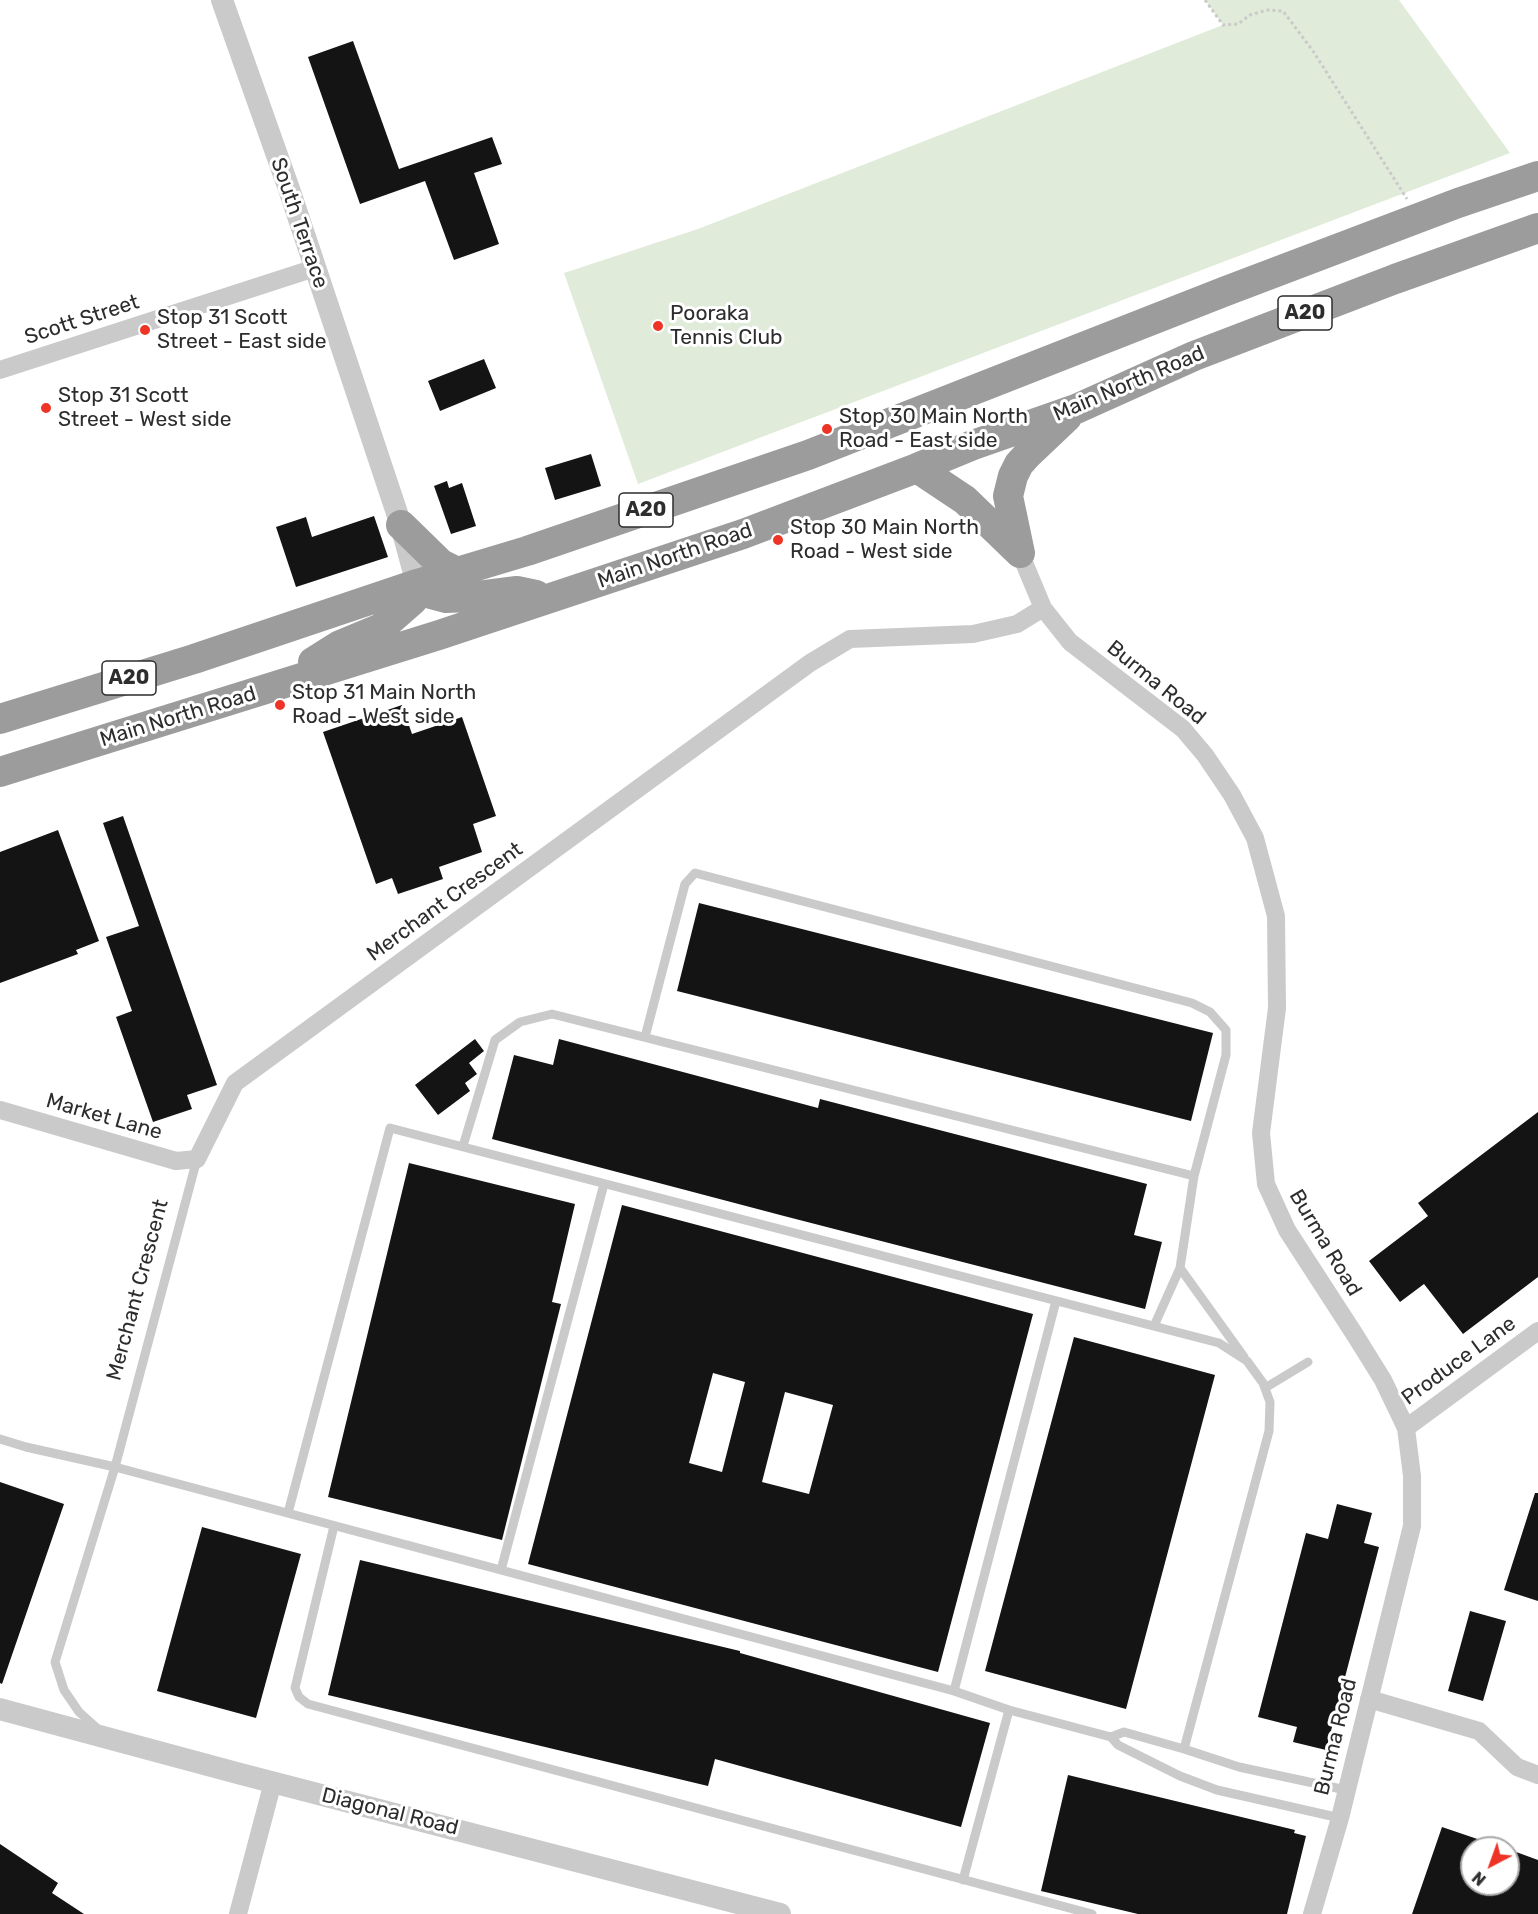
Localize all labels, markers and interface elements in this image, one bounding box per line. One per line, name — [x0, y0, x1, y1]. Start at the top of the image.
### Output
street label: South Terrace — [265, 154, 333, 292]
street label: Scott Street — [22, 290, 142, 350]
road number: A20 — [1278, 296, 1332, 330]
place label: Pooraka Tennis Club — [670, 301, 783, 351]
place label: Stop 31 Scott Street - East side — [157, 305, 327, 355]
marker: Pooraka Tennis Club — [651, 319, 665, 333]
marker: Stop 31 Scott Street - East side — [138, 323, 152, 337]
street label: Main North Road — [1050, 341, 1208, 427]
place label: Stop 31 Scott Street - West side — [58, 383, 231, 433]
marker: Stop 31 Scott Street - West side — [39, 401, 53, 415]
place label: Stop 30 Main North Road - East side — [839, 404, 1028, 454]
marker: Stop 30 Main North Road - East side — [820, 422, 834, 436]
road number: A20 — [619, 493, 673, 527]
place label: Stop 30 Main North Road - West side — [790, 515, 979, 565]
street label: Main North Road — [594, 518, 756, 594]
marker: Stop 30 Main North Road - West side — [771, 533, 785, 547]
street label: Burma Road — [1102, 636, 1210, 730]
road number: A20 — [102, 661, 156, 695]
place label: Stop 31 Main North Road - West side — [292, 680, 476, 730]
street label: Main North Road — [97, 681, 259, 753]
marker: Stop 31 Main North Road - West side — [273, 698, 287, 712]
street label: Merchant Crescent — [362, 837, 528, 967]
street label: Market Lane — [43, 1088, 165, 1146]
street label: Burma Road — [1283, 1185, 1367, 1301]
street label: Merchant Crescent — [102, 1197, 174, 1383]
street label: Produce Lane — [1397, 1311, 1521, 1411]
street label: Burma Road — [1309, 1676, 1363, 1798]
street label: Diagonal Road — [319, 1783, 461, 1841]
north arrow — [1460, 1836, 1520, 1896]
text: N — [1469, 1868, 1490, 1889]

